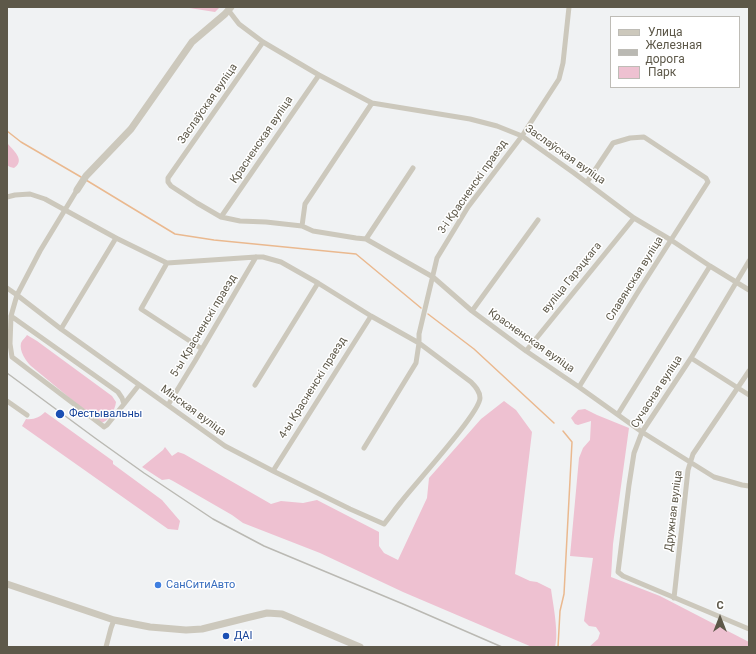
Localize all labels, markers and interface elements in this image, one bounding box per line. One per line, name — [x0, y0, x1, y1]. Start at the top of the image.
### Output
legend — [610, 16, 740, 88]
text: Улица — [648, 25, 683, 39]
text: Железная дорога — [646, 38, 702, 66]
street label: Заслаўская вуліца — [175, 61, 241, 147]
text: Парк — [648, 65, 676, 79]
street label: Красненская вуліца — [228, 94, 296, 186]
street label: Заслаўская вуліца — [522, 122, 608, 188]
street label: 3-і Красненскі праезд — [436, 137, 510, 237]
street label: Славянская вуліца — [604, 234, 666, 324]
street label: вуліца Гарэцкага — [539, 240, 605, 316]
street label: 5-ы Красненскі праезд — [168, 272, 240, 380]
street label: Красненская вуліца — [485, 306, 577, 376]
street label: 4-ы Красненскі праезд — [276, 335, 350, 441]
street label: Сучасная вуліца — [629, 353, 685, 431]
street label: Мінская вуліца — [158, 383, 228, 439]
place label: Фестывальны — [69, 407, 142, 421]
marker: Фестывальны — [54, 408, 66, 420]
street label: Дружная вуліца — [662, 470, 686, 552]
place label: СанСитиАвто — [166, 578, 235, 592]
marker: СанСитиАвто — [153, 580, 163, 590]
north arrow — [700, 598, 740, 638]
text: С — [716, 599, 724, 612]
place label: ДАІ — [234, 629, 253, 643]
marker: ДАІ — [221, 631, 231, 641]

